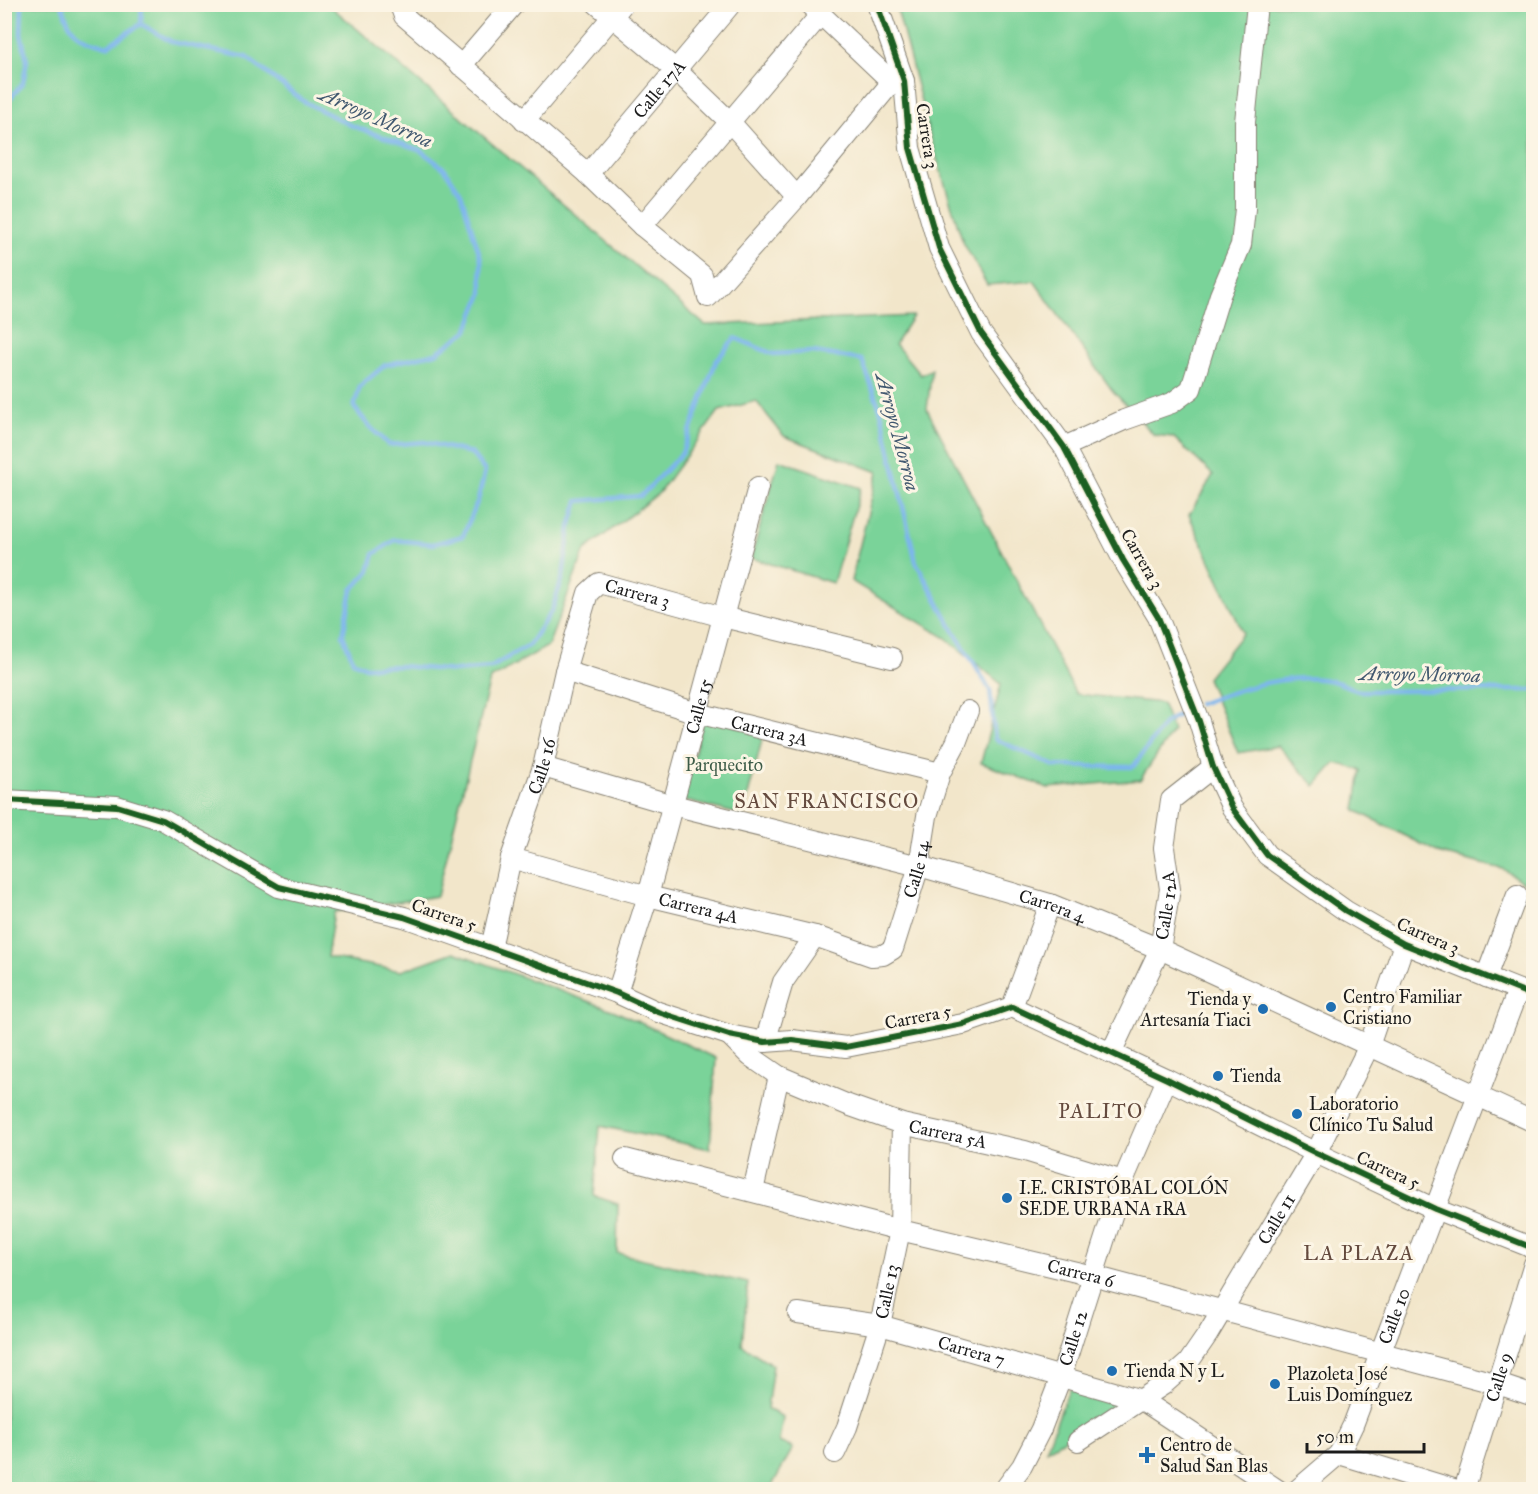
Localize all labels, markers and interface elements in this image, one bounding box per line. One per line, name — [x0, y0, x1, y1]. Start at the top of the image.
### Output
street label: Calle 17A — [629, 55, 690, 123]
water label: Arroyo Morroa — [314, 81, 436, 153]
street label: Carrera 3 — [911, 102, 943, 170]
water label: Arroyo Morroa — [870, 368, 925, 494]
street label: Carrera 3 — [1116, 525, 1168, 593]
street label: Carrera 3 — [602, 574, 672, 613]
water label: Arroyo Morroa — [1357, 661, 1481, 687]
street label: Calle 15 — [681, 676, 717, 737]
street label: Carrera 3A — [729, 711, 810, 751]
street label: Calle 16 — [523, 736, 560, 797]
park label: Parquecito — [685, 754, 763, 777]
district label: SAN FRANCISCO — [734, 789, 920, 813]
street label: Calle 14 — [899, 839, 934, 901]
street label: Calle 12A — [1151, 870, 1181, 941]
street label: Carrera 4 — [1016, 885, 1090, 929]
street label: Carrera 4A — [656, 888, 740, 928]
street label: Carrera 5 — [409, 894, 480, 937]
street label: Carrera 3 — [1393, 912, 1463, 960]
place label: Centro Familiar Cristiano — [1343, 986, 1462, 1029]
place label: Tienda y Artesanía Tiaci — [1139, 988, 1252, 1031]
street label: Carrera 5 — [883, 1000, 954, 1034]
marker: Centro Familiar Cristiano — [1324, 1000, 1338, 1014]
marker: Tienda y Artesanía Tiaci — [1256, 1002, 1270, 1016]
place label: Tienda — [1230, 1065, 1281, 1087]
marker: Tienda — [1211, 1069, 1225, 1083]
place label: Laboratorio Clínico Tu Salud — [1309, 1093, 1433, 1136]
district label: PALITO — [1058, 1099, 1144, 1123]
marker: Laboratorio Clínico Tu Salud — [1290, 1107, 1304, 1121]
street label: Carrera 5A — [907, 1115, 989, 1153]
street label: Carrera 5 — [1353, 1146, 1424, 1194]
place label: I.E. CRISTÓBAL COLÓN SEDE URBANA 1RA — [1019, 1175, 1229, 1220]
street label: Calle 11 — [1253, 1190, 1300, 1249]
marker: I.E. CRISTÓBAL COLÓN SEDE URBANA 1RA — [1000, 1191, 1014, 1205]
district label: LA PLAZA — [1303, 1241, 1415, 1265]
street label: Carrera 6 — [1045, 1255, 1118, 1292]
street label: Calle 13 — [871, 1262, 903, 1321]
street label: Calle 10 — [1374, 1285, 1415, 1347]
street label: Calle 12 — [1054, 1308, 1092, 1369]
street label: Carrera 7 — [935, 1331, 1007, 1371]
street label: Calle 9 — [1481, 1350, 1517, 1405]
place label: Tienda N y L — [1124, 1360, 1224, 1382]
place label: Plazoleta José Luis Domínguez — [1287, 1363, 1412, 1407]
marker: Tienda N y L — [1105, 1364, 1119, 1378]
marker: Plazoleta José Luis Domínguez — [1268, 1377, 1282, 1391]
scale bar — [1307, 1416, 1424, 1454]
text: 50 m — [1316, 1426, 1354, 1448]
place label: Centro de Salud San Blas — [1160, 1434, 1268, 1477]
marker: Centro de Salud San Blas — [1138, 1446, 1156, 1464]

